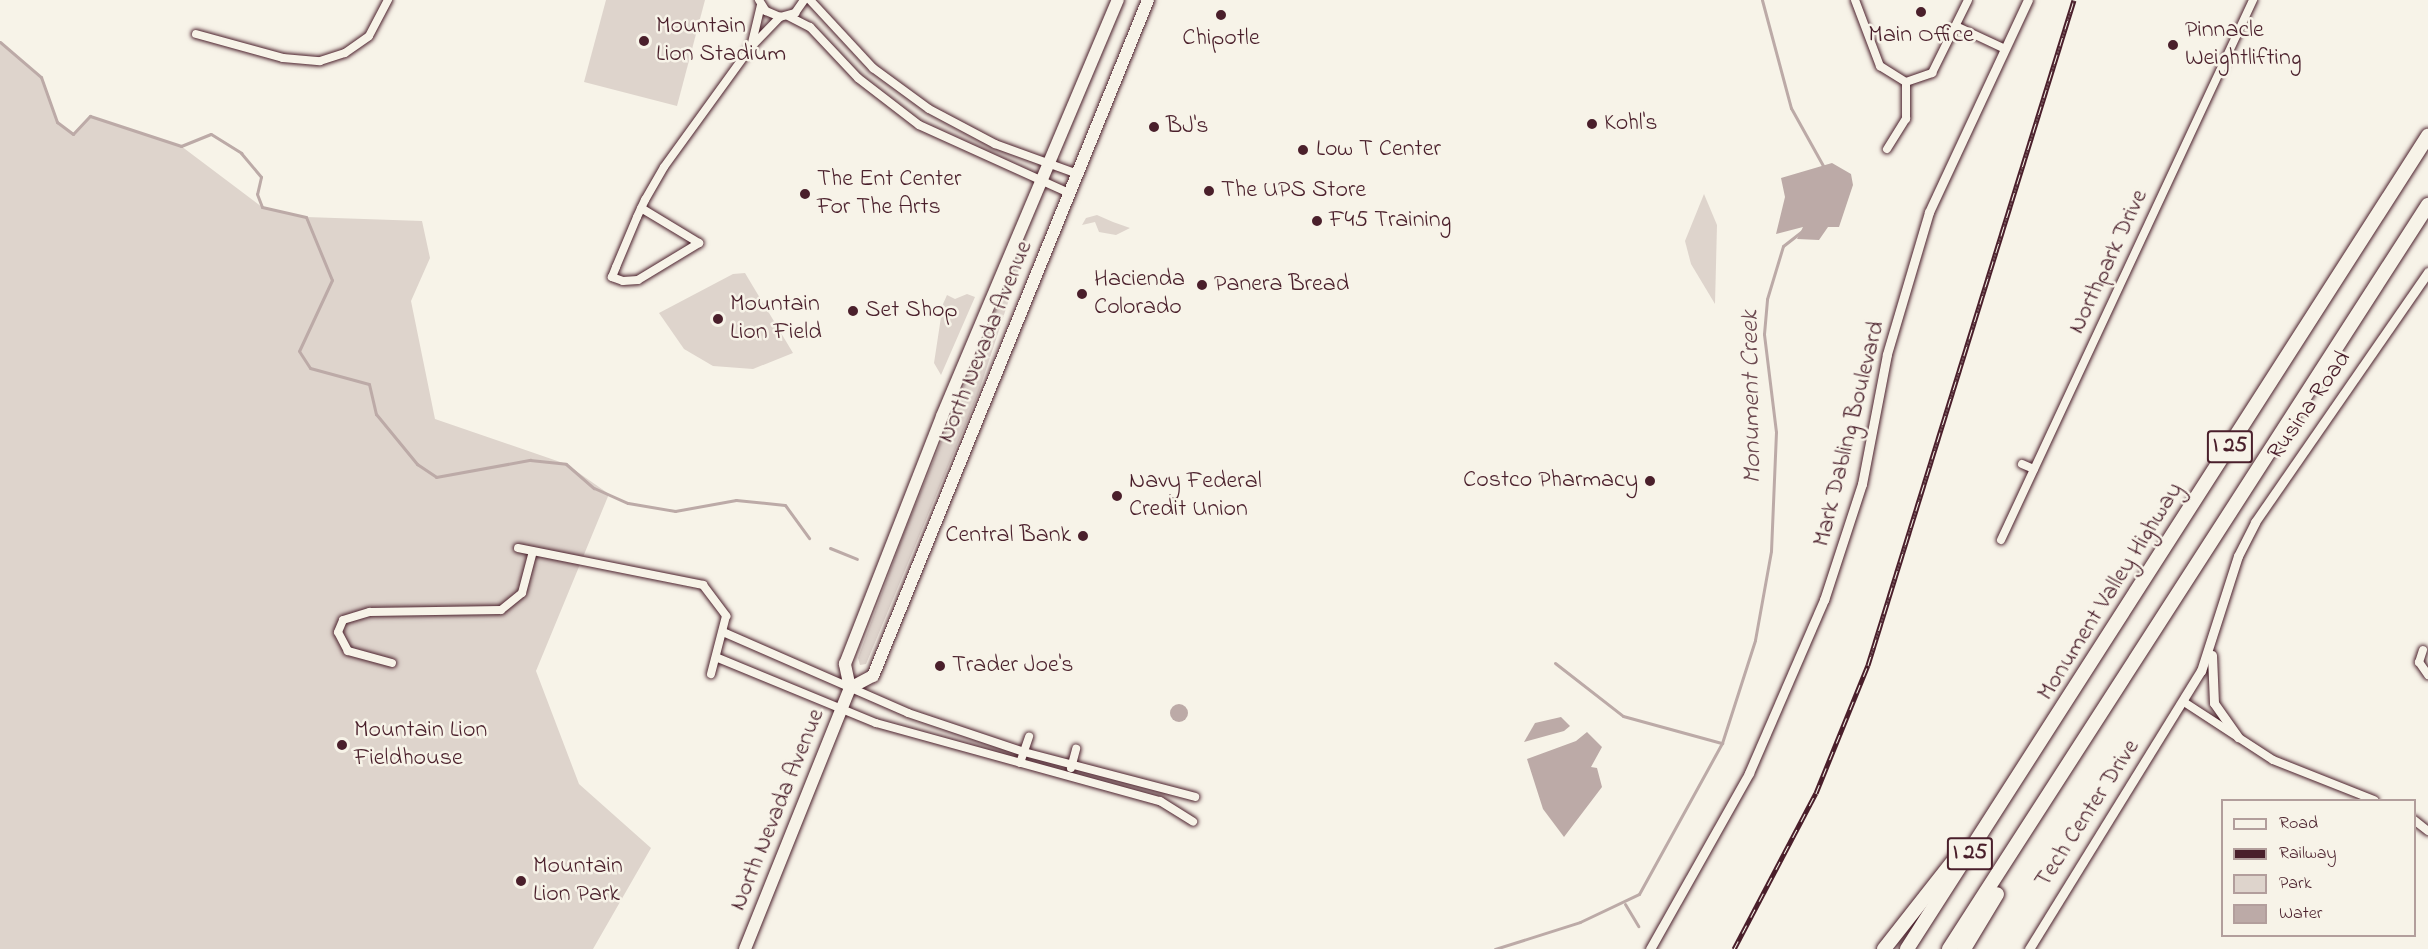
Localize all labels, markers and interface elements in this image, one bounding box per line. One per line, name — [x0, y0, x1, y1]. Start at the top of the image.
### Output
marker: Main Office — [1914, 5, 1928, 19]
marker: Chipotle — [1214, 8, 1228, 22]
place label: Mountain Lion Stadium — [656, 13, 786, 69]
place label: Pinnacle Weightlifting — [2185, 17, 2302, 73]
place label: Main Office — [1868, 22, 1974, 50]
place label: Chipotle — [1182, 25, 1260, 53]
marker: Mountain Lion Stadium — [637, 34, 651, 48]
marker: Pinnacle Weightlifting — [2166, 38, 2180, 52]
place label: Kohl's — [1604, 110, 1658, 138]
place label: BJ's — [1166, 113, 1209, 141]
marker: Kohl's — [1585, 117, 1599, 131]
marker: BJ's — [1147, 120, 1161, 134]
place label: Low T Center — [1316, 136, 1441, 164]
marker: Low T Center — [1294, 141, 1312, 159]
place label: The Ent Center For The Arts — [817, 166, 961, 222]
place label: The UPS Store — [1221, 177, 1366, 205]
marker: The UPS Store — [1202, 184, 1216, 198]
street label: Northpark Drive — [2063, 185, 2155, 339]
marker: The Ent Center For The Arts — [798, 187, 812, 201]
place label: F45 Training — [1329, 207, 1451, 235]
marker: F45 Training — [1310, 214, 1324, 228]
street label: North Nevada Avenue — [932, 237, 1040, 447]
place label: Hacienda Colorado — [1094, 266, 1185, 322]
place label: Panera Bread — [1214, 271, 1349, 299]
marker: Panera Bread — [1195, 278, 1209, 292]
marker: Hacienda Colorado — [1075, 287, 1089, 301]
place label: Mountain Lion Field — [730, 291, 822, 347]
place label: Set Shop — [865, 297, 958, 325]
marker: Set Shop — [846, 304, 860, 318]
water label: Monument Creek — [1736, 310, 1770, 484]
marker: Mountain Lion Field — [711, 312, 725, 326]
street label: Mark Dabling Boulevard — [1808, 318, 1892, 550]
street label: Rusina Road — [2262, 346, 2358, 466]
road number: I 25 — [2206, 428, 2254, 466]
place label: Costco Pharmacy — [1463, 467, 1638, 495]
place label: Navy Federal Credit Union — [1129, 468, 1262, 524]
marker: Costco Pharmacy — [1643, 474, 1657, 488]
street label: Monument Valley Highway — [2032, 478, 2190, 706]
marker: Navy Federal Credit Union — [1110, 489, 1124, 503]
place label: Central Bank — [945, 522, 1071, 550]
marker: Central Bank — [1076, 529, 1090, 543]
place label: Trader Joe's — [952, 652, 1073, 680]
marker: Trader Joe's — [933, 659, 947, 673]
street label: North Nevada Avenue — [724, 705, 832, 915]
place label: Mountain Lion Fieldhouse — [354, 717, 487, 773]
street label: Tech Center Drive — [2029, 735, 2147, 893]
marker: Mountain Lion Fieldhouse — [335, 738, 349, 752]
legend — [2221, 799, 2416, 937]
text: Road — [2279, 811, 2318, 837]
road number: I 25 — [1946, 835, 1994, 873]
text: Railway — [2279, 841, 2336, 867]
place label: Mountain Lion Park — [533, 853, 623, 909]
text: Park — [2279, 871, 2312, 897]
marker: Mountain Lion Park — [514, 874, 528, 888]
text: Water — [2279, 901, 2322, 927]

